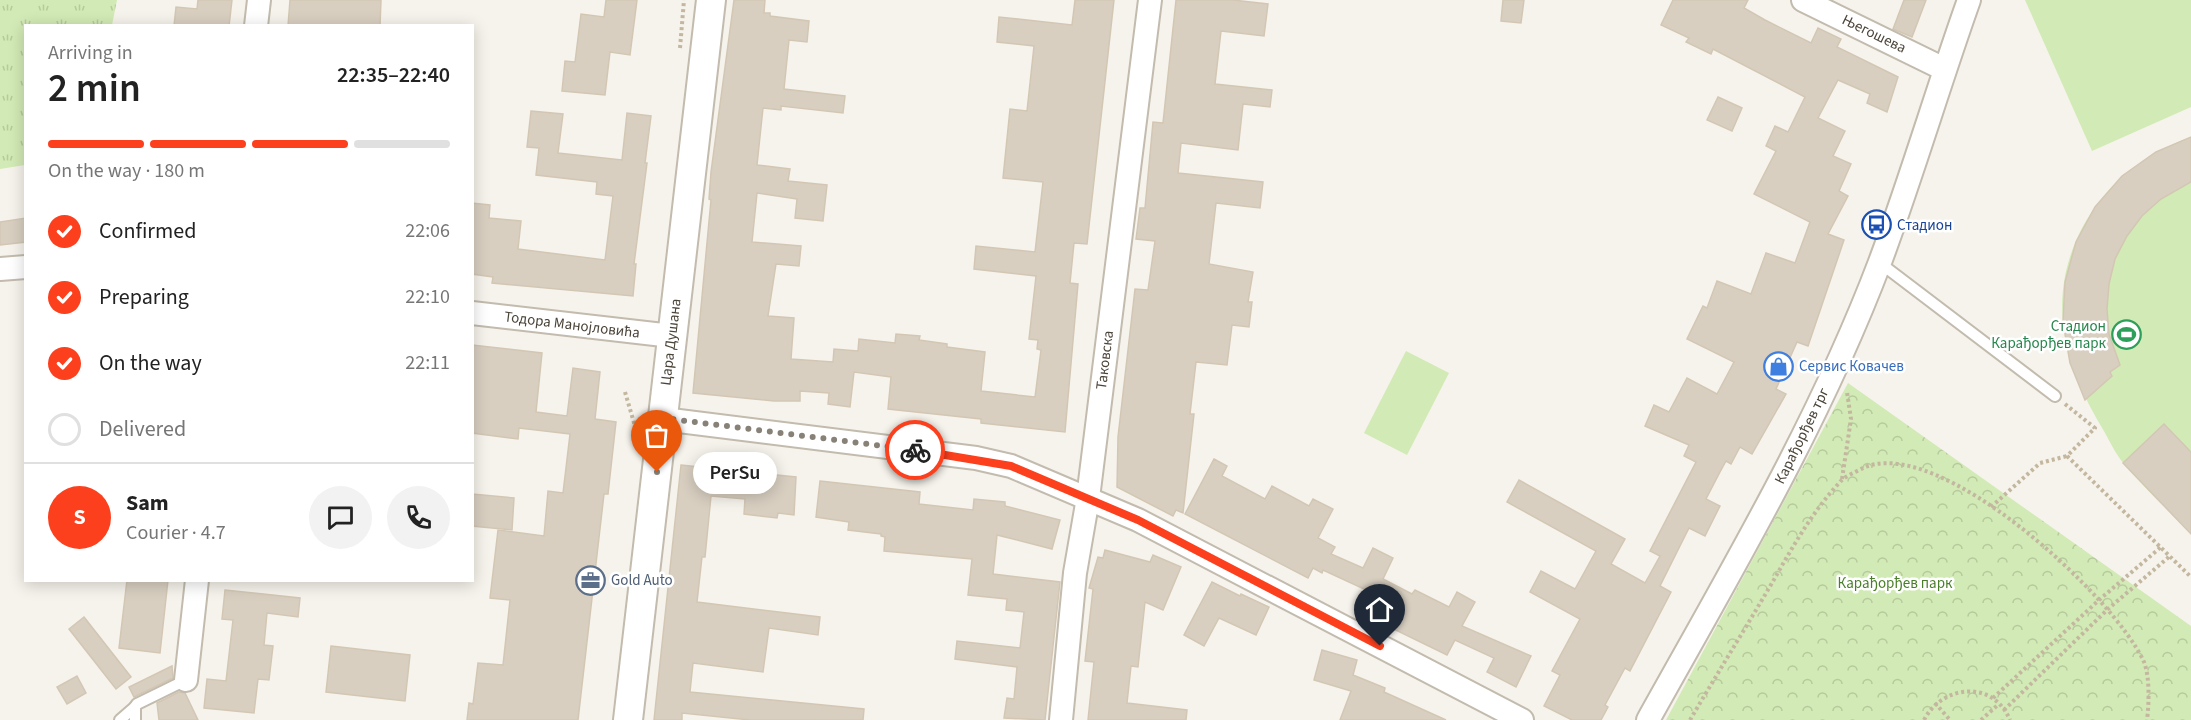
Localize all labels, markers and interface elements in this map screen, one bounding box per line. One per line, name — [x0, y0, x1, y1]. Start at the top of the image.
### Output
street label: Његошева — [1838, 9, 1910, 59]
text: Arriving in — [48, 39, 133, 67]
text: 22:35–22:40 — [337, 59, 450, 91]
text: 2 min — [48, 61, 141, 117]
text: On the way · 180 m — [48, 157, 205, 185]
bus stop icon: Стадион — [1860, 209, 1892, 241]
icon: check — [48, 215, 81, 248]
text: Confirmed — [99, 215, 196, 247]
place label: Стадион — [1897, 215, 1952, 236]
text: 22:06 — [405, 217, 450, 245]
icon: check — [48, 281, 81, 314]
text: Preparing — [99, 281, 189, 313]
text: 22:10 — [405, 283, 450, 311]
street label: Цара Душана — [655, 297, 687, 387]
street label: Тодора Манојловића — [503, 306, 641, 344]
place label: Стадион Карађорђев парк — [1991, 316, 2107, 354]
sports icon: Стадион Карађорђев парк — [2111, 319, 2143, 351]
street label: Таковска — [1091, 329, 1119, 391]
icon: check — [48, 347, 81, 380]
text: On the way — [99, 347, 202, 379]
text: 22:11 — [405, 349, 450, 377]
shop icon: Сервис Ковачев — [1762, 350, 1794, 382]
place label: Сервис Ковачев — [1799, 356, 1904, 377]
street label: Карађорђев трг — [1770, 384, 1834, 488]
pin — [631, 410, 682, 472]
text: Delivered — [99, 413, 186, 445]
icon: bag — [640, 419, 673, 452]
courier — [885, 420, 945, 480]
icon: bike — [899, 434, 932, 467]
callout: PerSu — [693, 451, 777, 493]
text: PerSu — [710, 459, 760, 487]
button: chat — [309, 486, 372, 549]
button: phone — [387, 486, 450, 549]
text: Sam — [126, 487, 169, 519]
text: S — [73, 501, 86, 533]
text: Courier · 4.7 — [126, 519, 226, 547]
office icon: Gold Auto — [574, 564, 606, 596]
place label: Gold Auto — [611, 570, 673, 591]
park label: Карађорђев парк — [1838, 573, 1953, 594]
pin — [1354, 584, 1405, 646]
icon: home — [1363, 593, 1396, 626]

